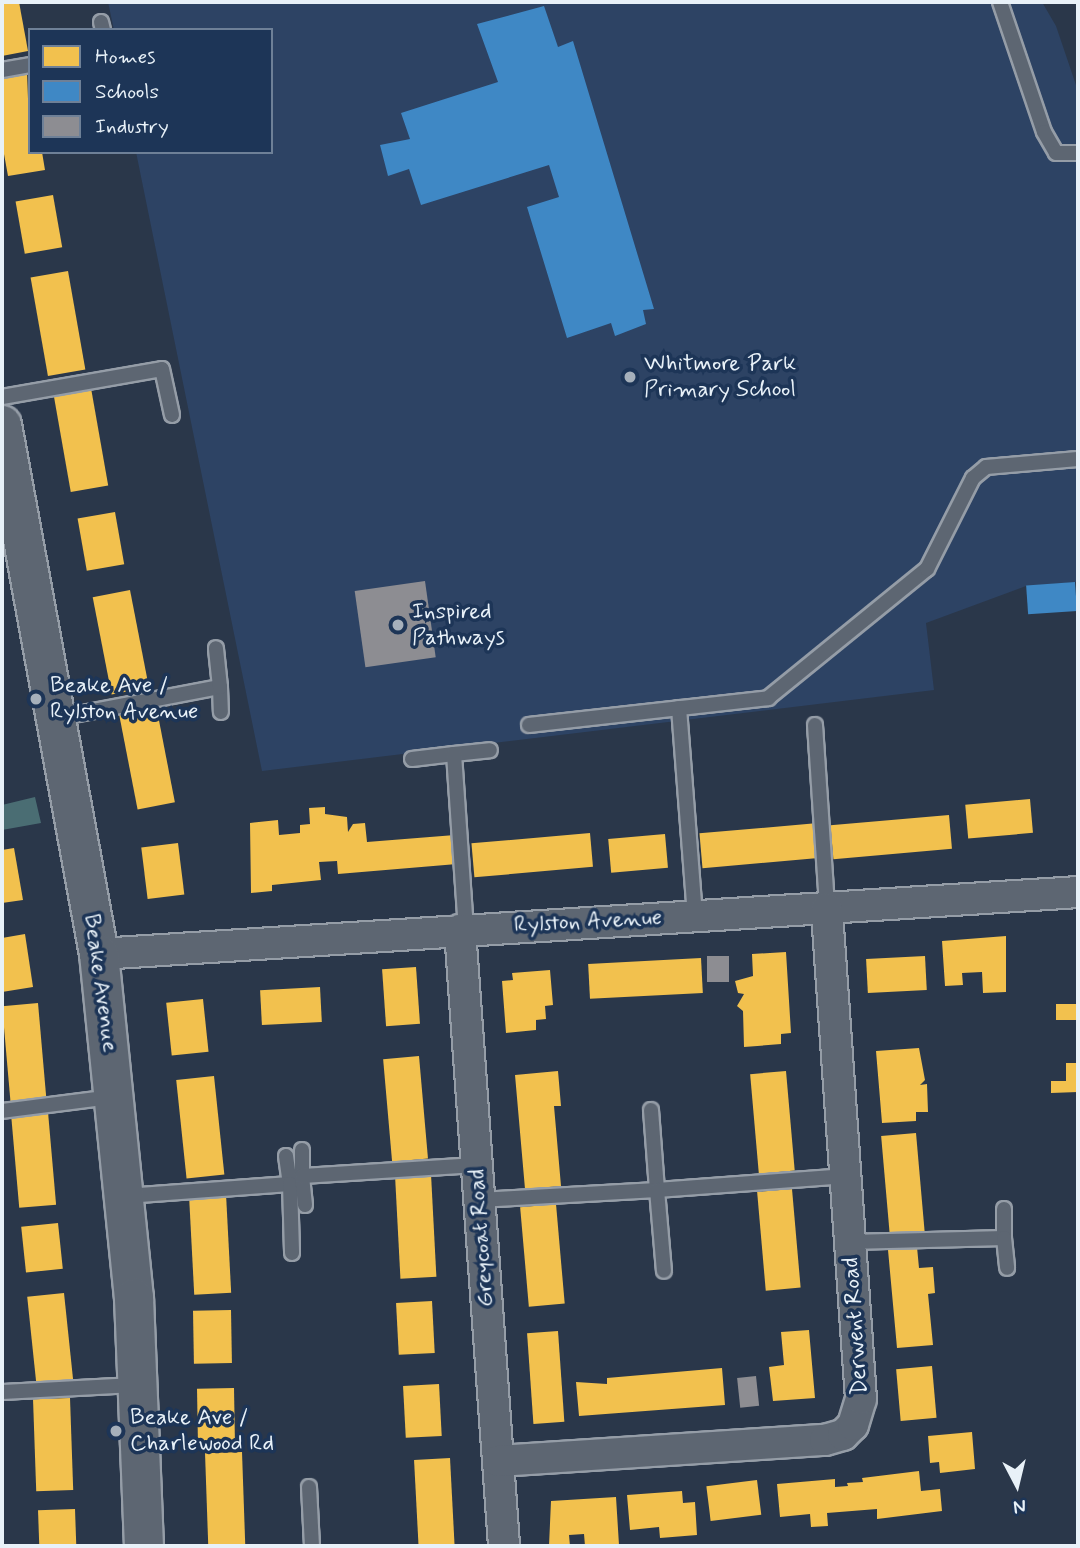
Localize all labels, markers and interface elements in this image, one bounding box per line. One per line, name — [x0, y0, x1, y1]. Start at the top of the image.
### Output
legend — [28, 28, 273, 154]
text: Homes — [95, 43, 155, 71]
text: Schools — [95, 78, 159, 106]
text: Industry — [95, 113, 169, 141]
place label: Whitmore Park Primary School — [644, 350, 796, 404]
marker: Whitmore Park Primary School — [622, 369, 638, 385]
place label: Inspired Pathways — [412, 598, 505, 652]
marker: Inspired Pathways — [390, 617, 406, 633]
place label: Beake Ave / Rylston Avenue — [50, 672, 195, 726]
marker: Beake Ave / Rylston Avenue — [28, 691, 44, 707]
street label: Rylston Avenue — [515, 904, 661, 940]
street label: Beake Avenue — [77, 912, 123, 1054]
street label: Greycoat Road — [463, 1169, 501, 1307]
street label: Derwent Road — [837, 1257, 875, 1395]
place label: Beake Ave / Charlewood Rd — [130, 1404, 274, 1458]
marker: Beake Ave / Charlewood Rd — [108, 1423, 124, 1439]
north arrow — [982, 1450, 1052, 1520]
text: N — [1012, 1493, 1027, 1520]

